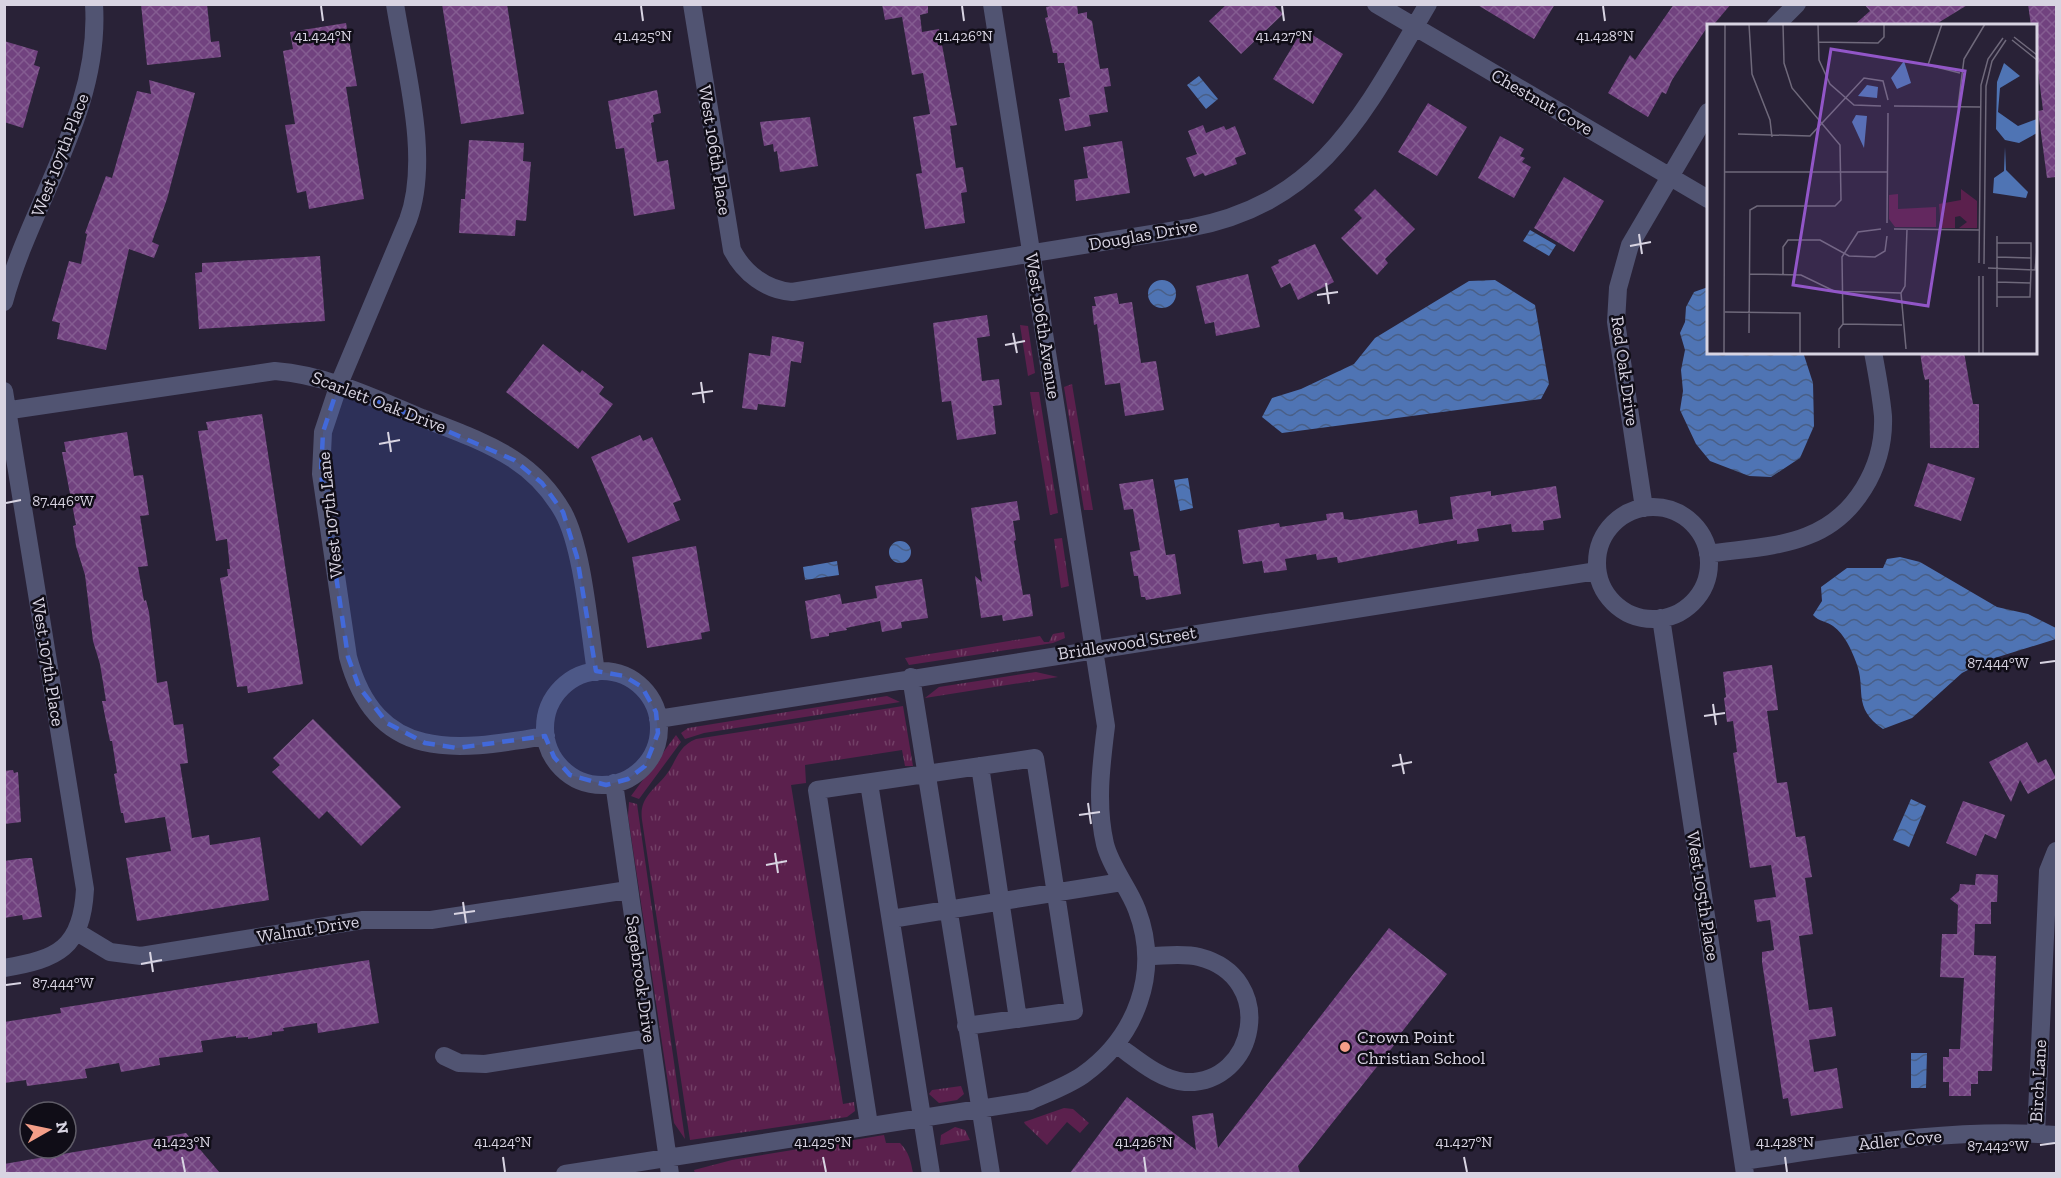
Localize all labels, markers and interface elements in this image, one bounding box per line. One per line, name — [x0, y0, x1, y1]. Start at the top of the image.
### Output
inset map — [1707, 24, 2037, 354]
text: 41.424°N — [294, 27, 352, 45]
text: 41.425°N — [614, 27, 672, 45]
text: 41.426°N — [935, 27, 993, 45]
text: 41.427°N — [1256, 27, 1312, 45]
text: 41.428°N — [1576, 27, 1634, 45]
street label: Chestnut Cove — [1487, 64, 1597, 140]
street label: West 106th Place — [694, 83, 736, 217]
street label: West 107th Place — [26, 90, 94, 220]
street label: Douglas Drive — [1087, 215, 1199, 255]
street label: West 106th Avenue — [1021, 252, 1065, 400]
street label: Red Oak Drive — [1606, 315, 1644, 427]
street label: Scarlett Oak Drive — [309, 366, 449, 438]
street label: West 107th Lane — [312, 451, 348, 579]
text: 87.446°W — [32, 492, 94, 510]
street label: West 107th Place — [27, 596, 69, 728]
street label: Bridlewood Street — [1056, 621, 1198, 665]
text: 87.444°W — [1967, 654, 2029, 672]
street label: West 105th Place — [1682, 830, 1724, 962]
street label: Walnut Drive — [255, 910, 361, 948]
street label: Sagebrook Drive — [621, 914, 661, 1044]
text: 87.444°W — [32, 974, 94, 992]
place label: Crown Point Christian School — [1357, 1026, 1485, 1069]
street label: Birch Lane — [2025, 1039, 2051, 1123]
marker: Crown Point Christian School — [1338, 1040, 1352, 1054]
north arrow — [18, 1100, 78, 1160]
text: N — [52, 1120, 73, 1135]
street label: Adler Cove — [1857, 1125, 1943, 1155]
text: 41.423°N — [153, 1133, 211, 1151]
text: 41.424°N — [474, 1133, 532, 1151]
text: 41.425°N — [794, 1133, 852, 1151]
text: 41.426°N — [1115, 1133, 1173, 1151]
text: 41.427°N — [1436, 1133, 1492, 1151]
text: 41.428°N — [1756, 1133, 1814, 1151]
text: 87.442°W — [1967, 1137, 2029, 1155]

